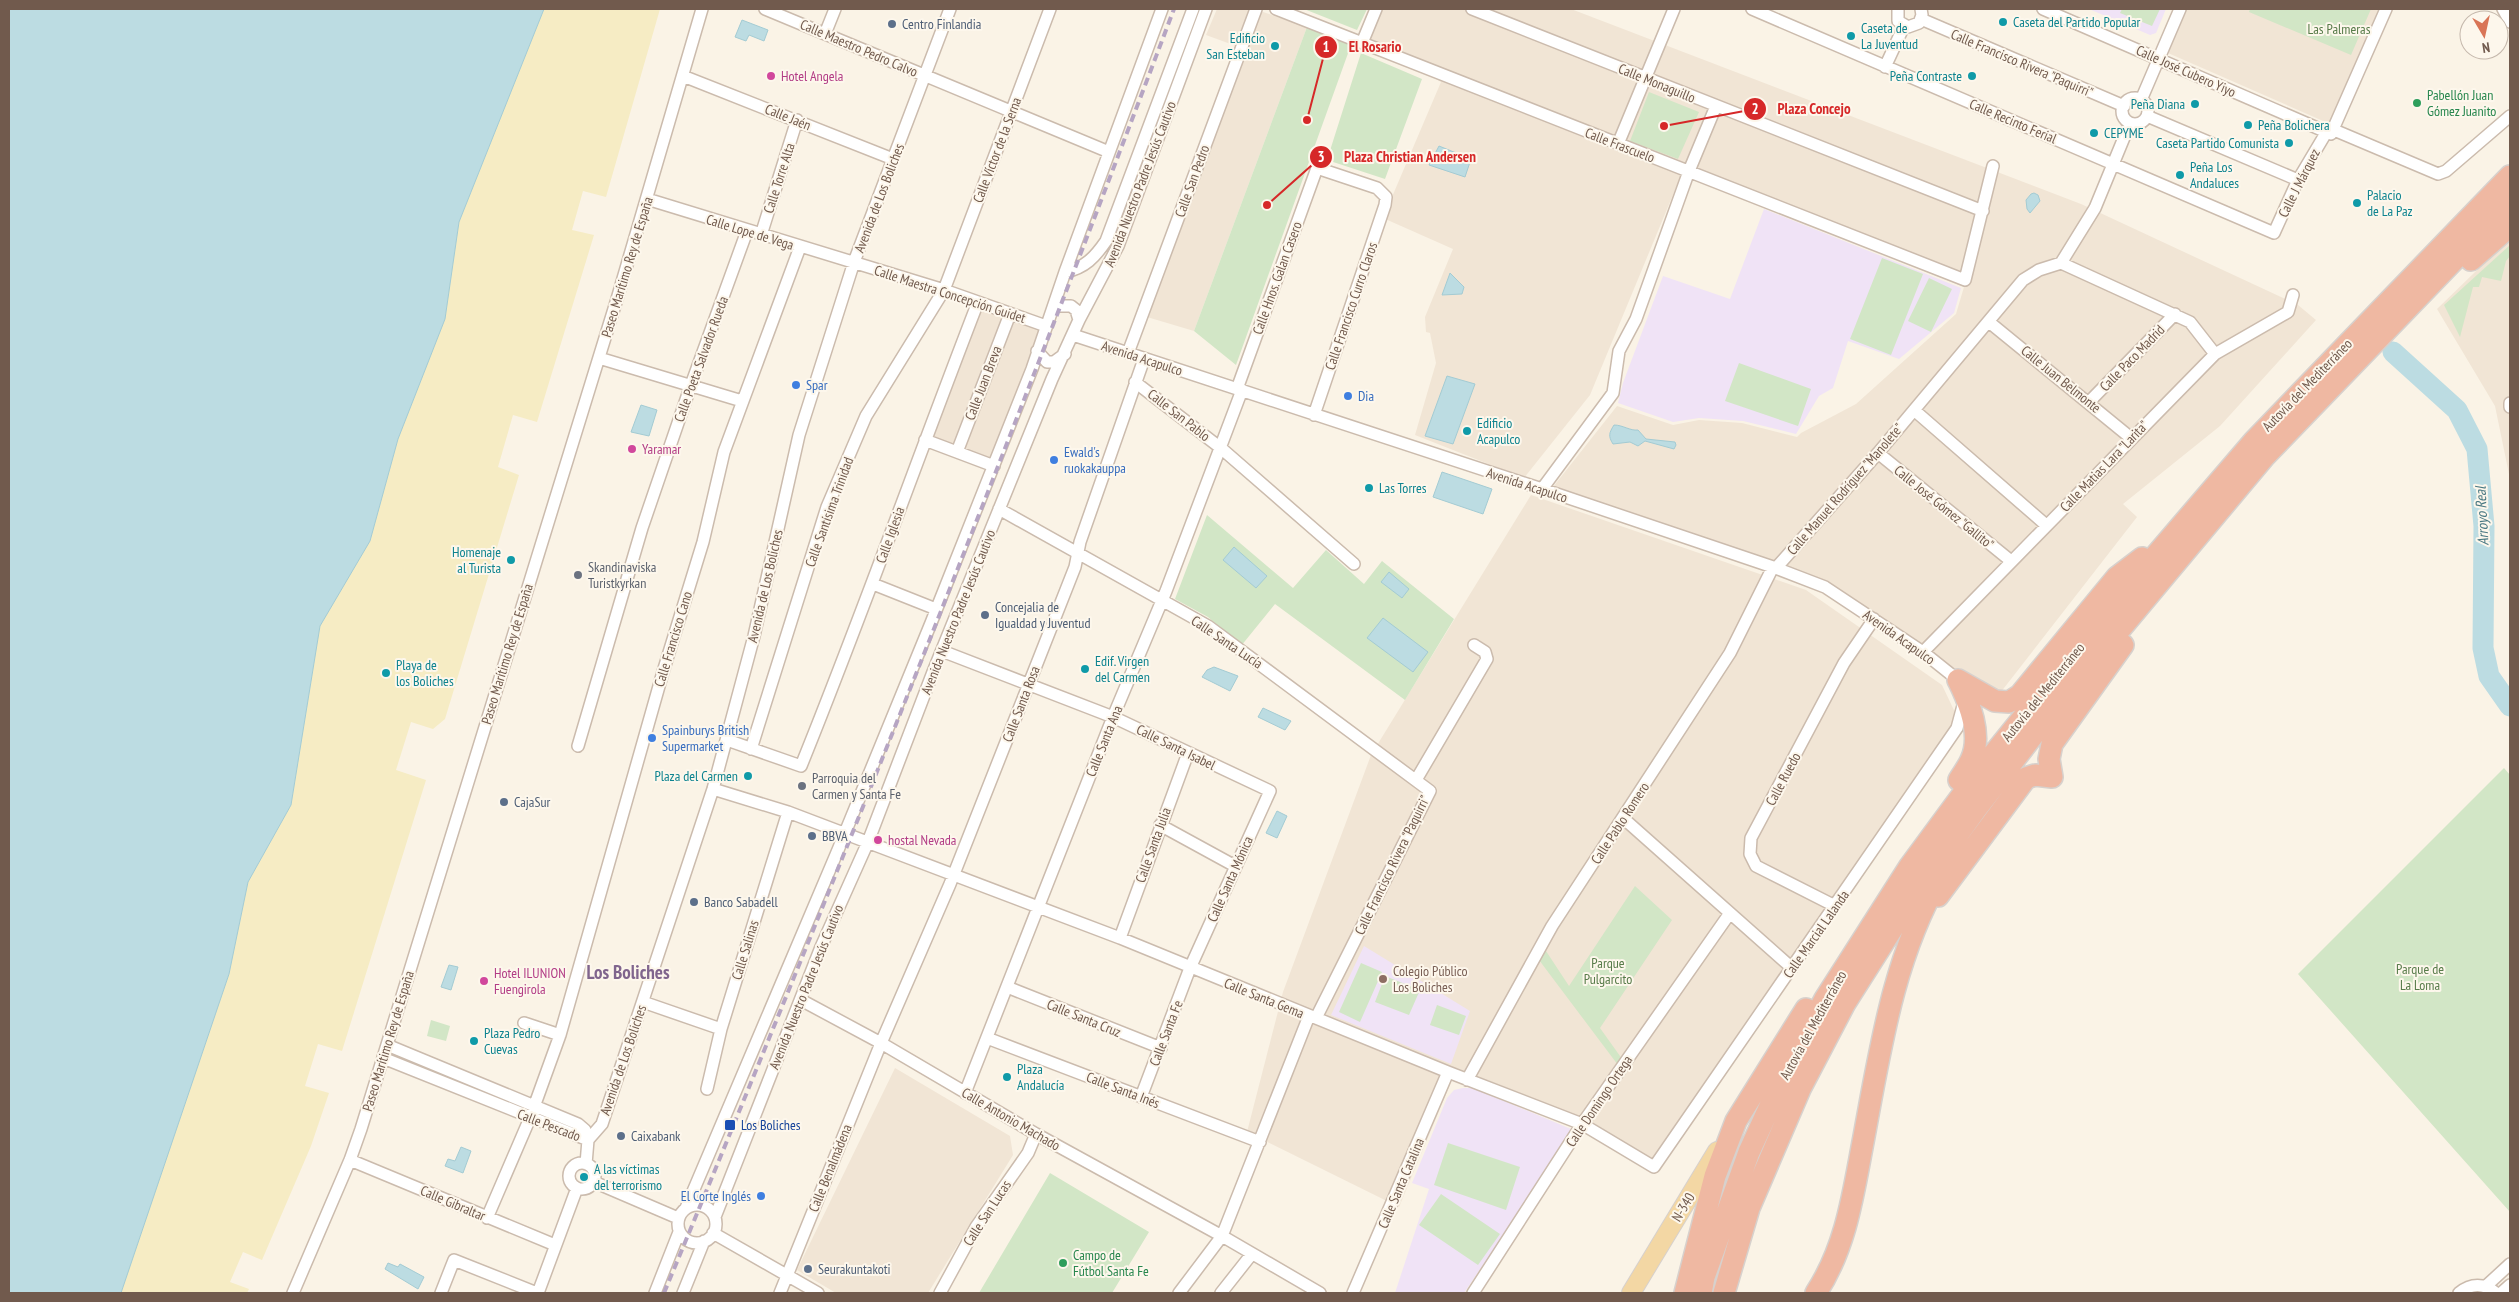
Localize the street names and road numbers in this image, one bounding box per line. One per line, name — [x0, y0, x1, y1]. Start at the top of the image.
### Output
street label: Calle Maestro Pedro Calvo — [797, 15, 921, 81]
street label: Calle Francisco Rivera "Paquirri" — [1948, 25, 2096, 101]
street label: Calle José Cubero Yiyo — [2133, 41, 2239, 101]
street label: Calle Monaguillo — [1616, 59, 1698, 107]
street label: Calle Víctor de la Serna — [969, 95, 1025, 205]
street label: Calle Recinto Ferial — [1967, 95, 2060, 148]
street label: Avenida Nuestro Padre Jesús Cautivo — [1100, 99, 1180, 269]
street label: Calle Jaén — [762, 100, 814, 134]
street label: Calle Frascuelo — [1583, 123, 1657, 167]
street label: Calle Torre Alta — [759, 141, 799, 215]
street label: Avenida de Los Boliches — [850, 141, 908, 255]
street label: Calle San Pedro — [1171, 142, 1213, 220]
street label: Calle J Márquez — [2274, 146, 2324, 220]
street label: Paseo Marítimo Rey de España — [597, 195, 657, 339]
street label: Calle Lope de Vega — [704, 210, 796, 254]
street label: Calle Hnos. Galan Casero — [1248, 219, 1306, 337]
street label: Calle Francisco Curro Claros — [1321, 240, 1381, 372]
street label: Calle Maestra Concepción Guidet — [872, 261, 1028, 327]
street label: Calle Poeta Salvador Rueda — [670, 294, 732, 424]
street label: Calle Paco Madrid — [2096, 321, 2168, 395]
street label: Autovía del Mediterráneo — [2258, 335, 2356, 435]
street label: Avenida Acapulco — [1099, 336, 1185, 380]
street label: Calle Juan Belmonte — [2017, 341, 2105, 417]
street label: Calle Juan Breva — [961, 343, 1005, 423]
street label: Calle San Pablo — [1144, 385, 1214, 445]
street label: Calle Matias Lara "Larita" — [2056, 417, 2152, 515]
street label: Calle Manuel Rodríguez "Manolete" — [1783, 419, 1907, 559]
street label: Calle Santísima Trinidad — [801, 455, 857, 569]
street label: Calle José Gómez "Gallito" — [1890, 461, 1998, 553]
street label: Avenida Acapulco — [1484, 463, 1570, 507]
street label: Calle Iglesia — [871, 504, 909, 566]
street label: Avenida de Los Boliches — [743, 527, 787, 644]
street label: Avenida Nuestro Padre Jesús Cautivo — [917, 527, 999, 697]
street label: Paseo Marítimo Rey de España — [477, 582, 537, 726]
street label: Calle Francisco Cano — [650, 589, 696, 689]
street label: Avenida Acapulco — [1859, 606, 1939, 668]
street label: Calle Santa Lucía — [1188, 611, 1266, 673]
street label: Autovía del Mediterráneo — [1998, 639, 2088, 745]
street label: Calle Santa Rosa — [998, 664, 1044, 744]
street label: Calle Santa Ana — [1082, 703, 1126, 779]
street label: Calle Santa Isabel — [1133, 720, 1219, 774]
street label: Calle Ruedo — [1761, 749, 1805, 809]
street label: Calle Pablo Romero — [1587, 779, 1653, 867]
street label: Calle Francisco Rivera "Paquirri" — [1350, 792, 1434, 938]
street label: Calle Santa Julia — [1131, 805, 1175, 885]
street label: Calle Santa Mónica — [1203, 833, 1257, 925]
street label: Calle Marcial Lalanda — [1779, 887, 1853, 981]
street label: Avenida Nuestro Padre Jesús Cautivo — [765, 902, 847, 1072]
street label: Calle Salinas — [727, 918, 763, 982]
street label: Autovía del Mediterráneo — [1776, 967, 1850, 1083]
street label: Paseo Marítimo Rey de España — [358, 969, 418, 1113]
street label: Calle Santa Gema — [1221, 974, 1307, 1022]
street label: Calle Santa Cruz — [1044, 995, 1124, 1041]
street label: Calle Santa Fe — [1145, 997, 1187, 1068]
street label: Avenida de Los Boliches — [596, 1002, 650, 1118]
street label: Calle Domingo Ortega — [1562, 1052, 1636, 1150]
street label: Calle Santa Inés — [1084, 1068, 1163, 1112]
street label: Calle Antonio Machado — [958, 1083, 1064, 1155]
street label: Calle Pescado — [515, 1105, 583, 1145]
street label: Calle Benalmádena — [804, 1122, 856, 1214]
street label: Calle Santa Catalina — [1374, 1135, 1428, 1231]
street label: Calle San Lucas — [959, 1177, 1015, 1249]
street label: Calle Gibraltar — [418, 1181, 488, 1225]
street label: N-340 — [1667, 1189, 1699, 1225]

